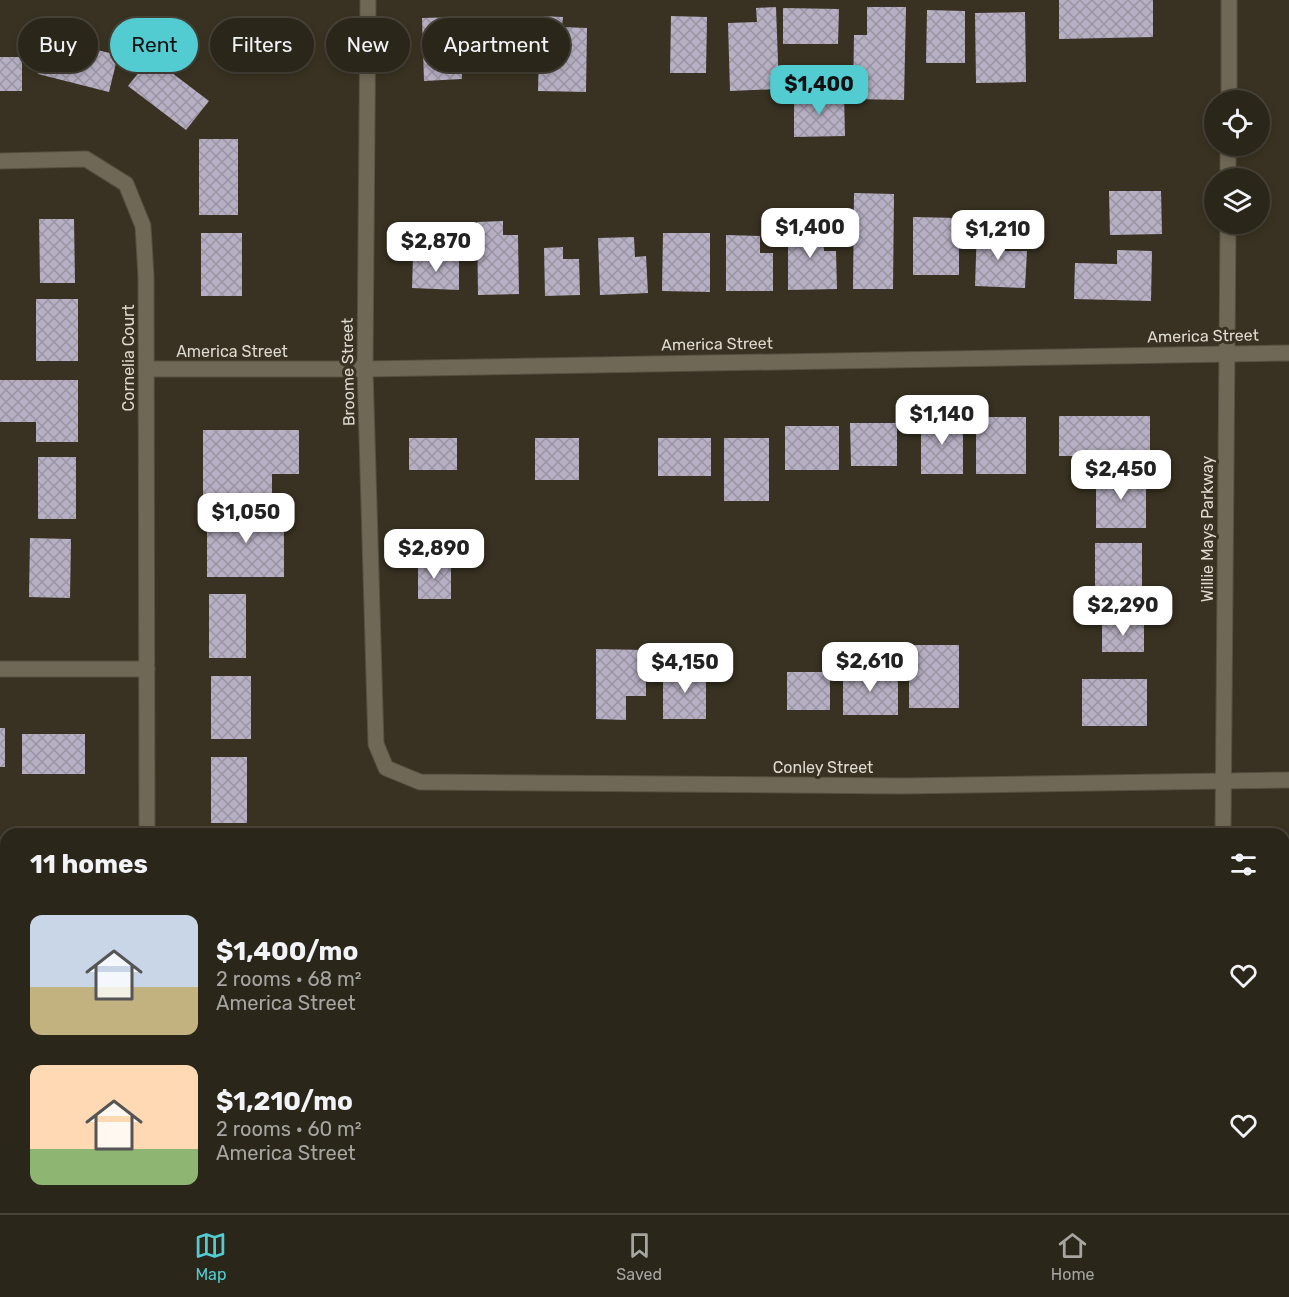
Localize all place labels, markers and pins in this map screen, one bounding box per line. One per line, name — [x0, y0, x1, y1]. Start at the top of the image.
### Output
pin: $1,400 — [770, 65, 868, 116]
pin: $1,400 — [761, 208, 859, 259]
pin: $1,210 — [949, 210, 1047, 261]
pin: $2,870 — [387, 222, 485, 273]
pin: $1,140 — [893, 395, 991, 446]
pin: $2,450 — [1072, 450, 1170, 501]
pin: $1,050 — [197, 493, 295, 544]
pin: $2,890 — [385, 529, 483, 580]
pin: $2,290 — [1074, 586, 1172, 637]
pin: $2,610 — [821, 642, 919, 693]
pin: $4,150 — [636, 643, 734, 694]

